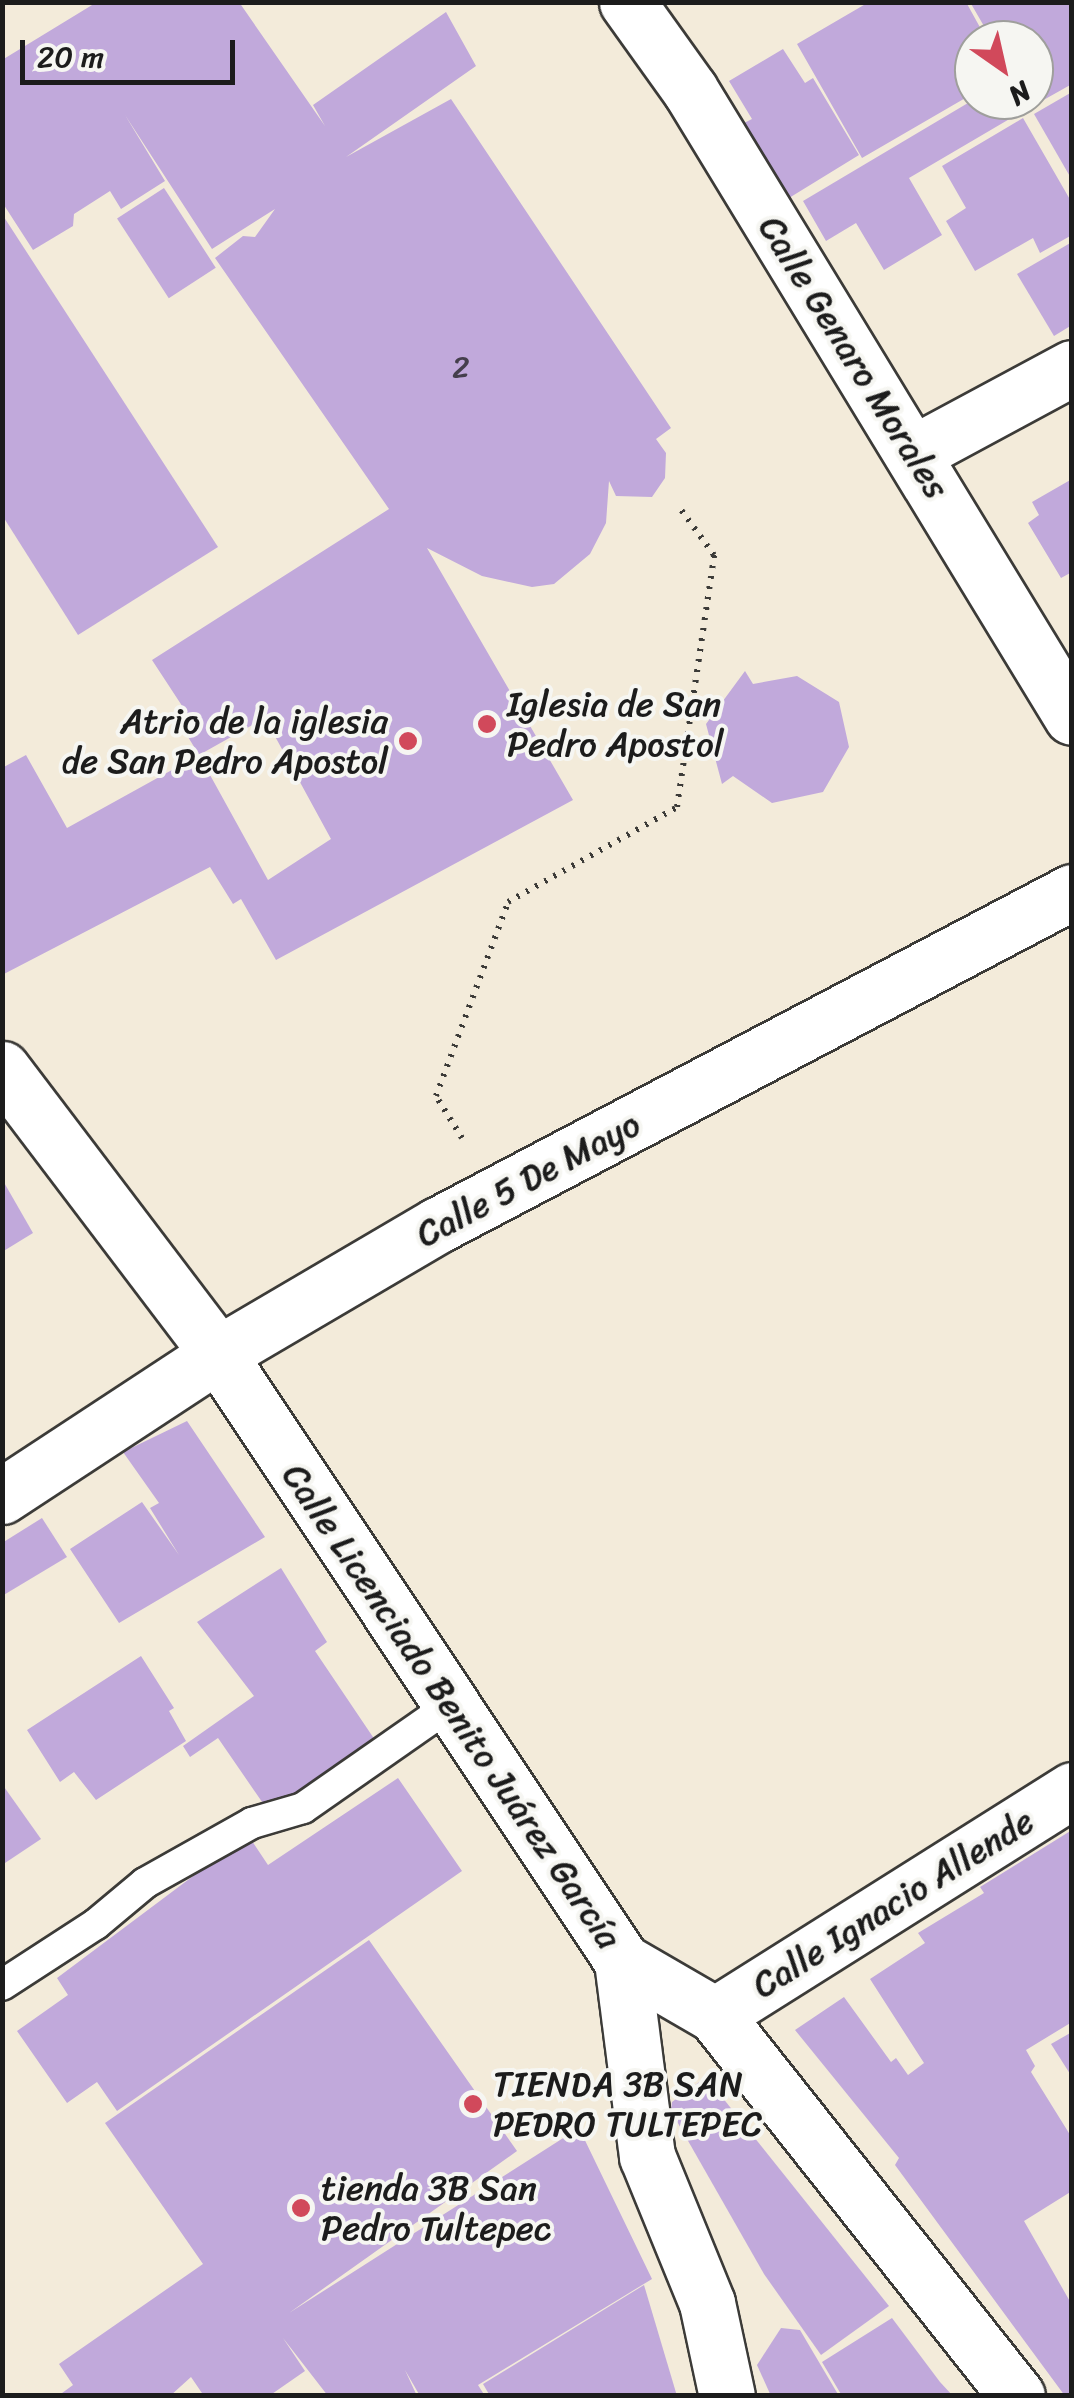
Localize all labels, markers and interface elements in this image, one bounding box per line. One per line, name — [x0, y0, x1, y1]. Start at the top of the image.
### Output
scale bar — [25, 20, 240, 82]
north arrow — [954, 20, 1054, 120]
text: 20 m — [37, 30, 104, 84]
text: N — [998, 68, 1042, 119]
street label: Calle Genaro Morales — [751, 209, 957, 505]
house number: 2 — [452, 349, 470, 385]
place label: Iglesia de San Pedro Apostol — [507, 683, 723, 765]
place label: Atrio de la iglesia de San Pedro Apostol — [59, 700, 388, 782]
marker: Iglesia de San Pedro Apostol — [476, 713, 498, 735]
marker: Atrio de la iglesia de San Pedro Apostol — [397, 730, 419, 752]
street label: Calle 5 De Mayo — [409, 1102, 647, 1256]
street label: Calle Licenciado Benito Juárez García — [273, 1455, 631, 1957]
street label: Calle Ignacio Allende — [744, 1799, 1042, 2007]
place label: TIENDA 3B SAN PEDRO TULTEPEC — [493, 2063, 764, 2145]
marker: TIENDA 3B SAN PEDRO TULTEPEC — [462, 2093, 484, 2115]
place label: tienda 3B San Pedro Tultepec — [321, 2167, 551, 2249]
marker: tienda 3B San Pedro Tultepec — [290, 2197, 312, 2219]

